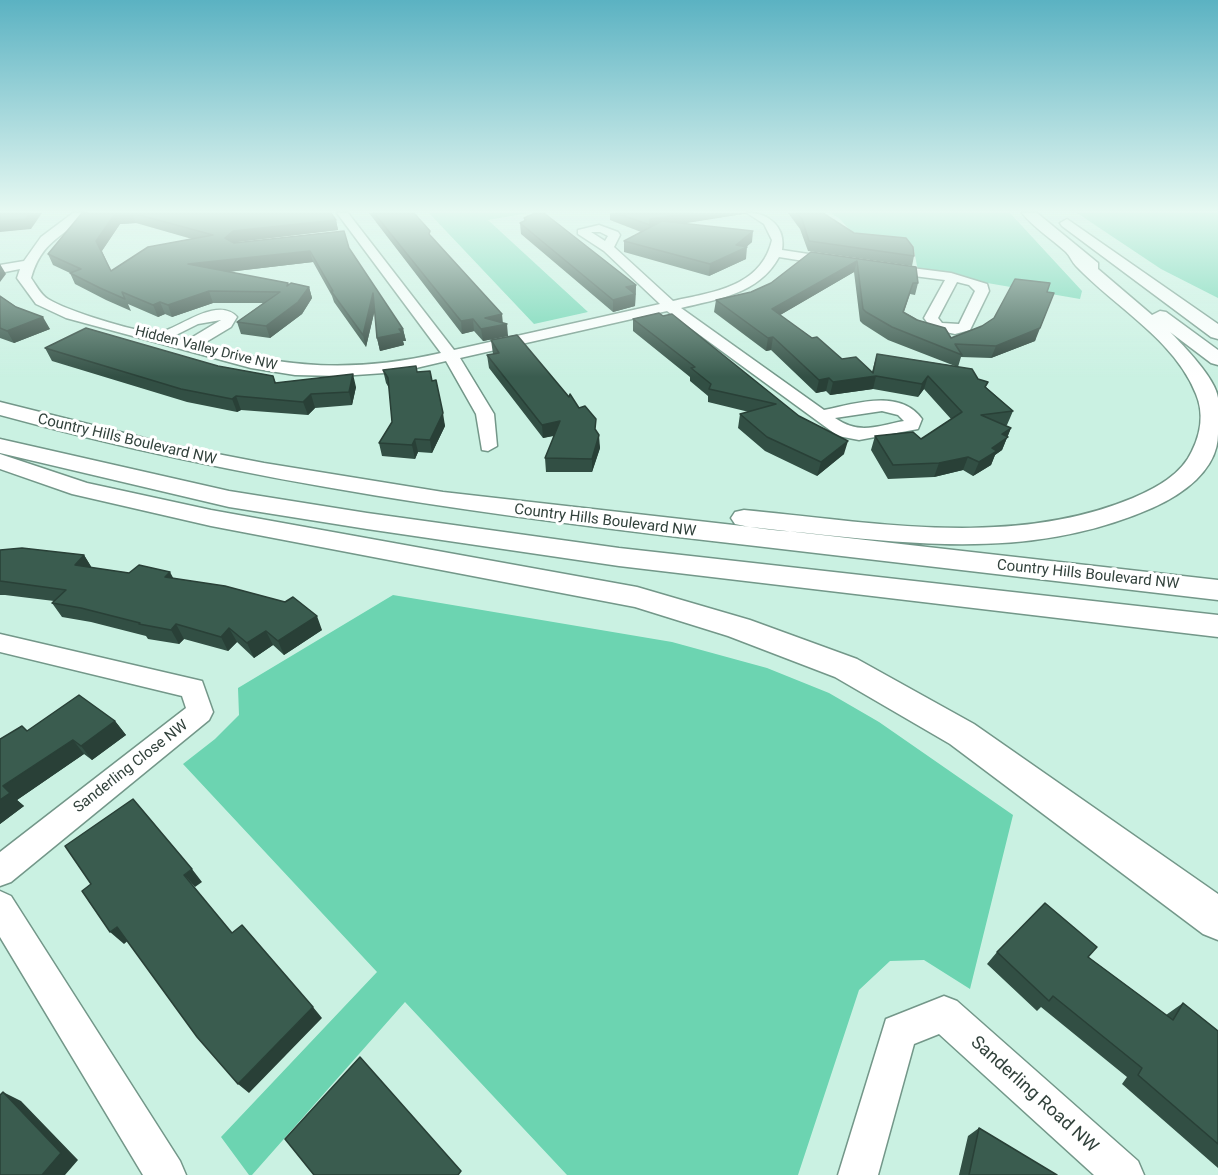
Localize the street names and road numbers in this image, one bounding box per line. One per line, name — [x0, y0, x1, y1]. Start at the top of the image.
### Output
street label: Hidden Valley Drive NW — [133, 323, 279, 375]
street label: Country Hills Boulevard NW — [36, 411, 218, 469]
street label: Country Hills Boulevard NW — [513, 501, 697, 541]
street label: Country Hills Boulevard NW — [996, 556, 1180, 594]
street label: Sanderling Close NW — [70, 717, 192, 817]
street label: Sanderling Road NW — [966, 1032, 1102, 1158]

